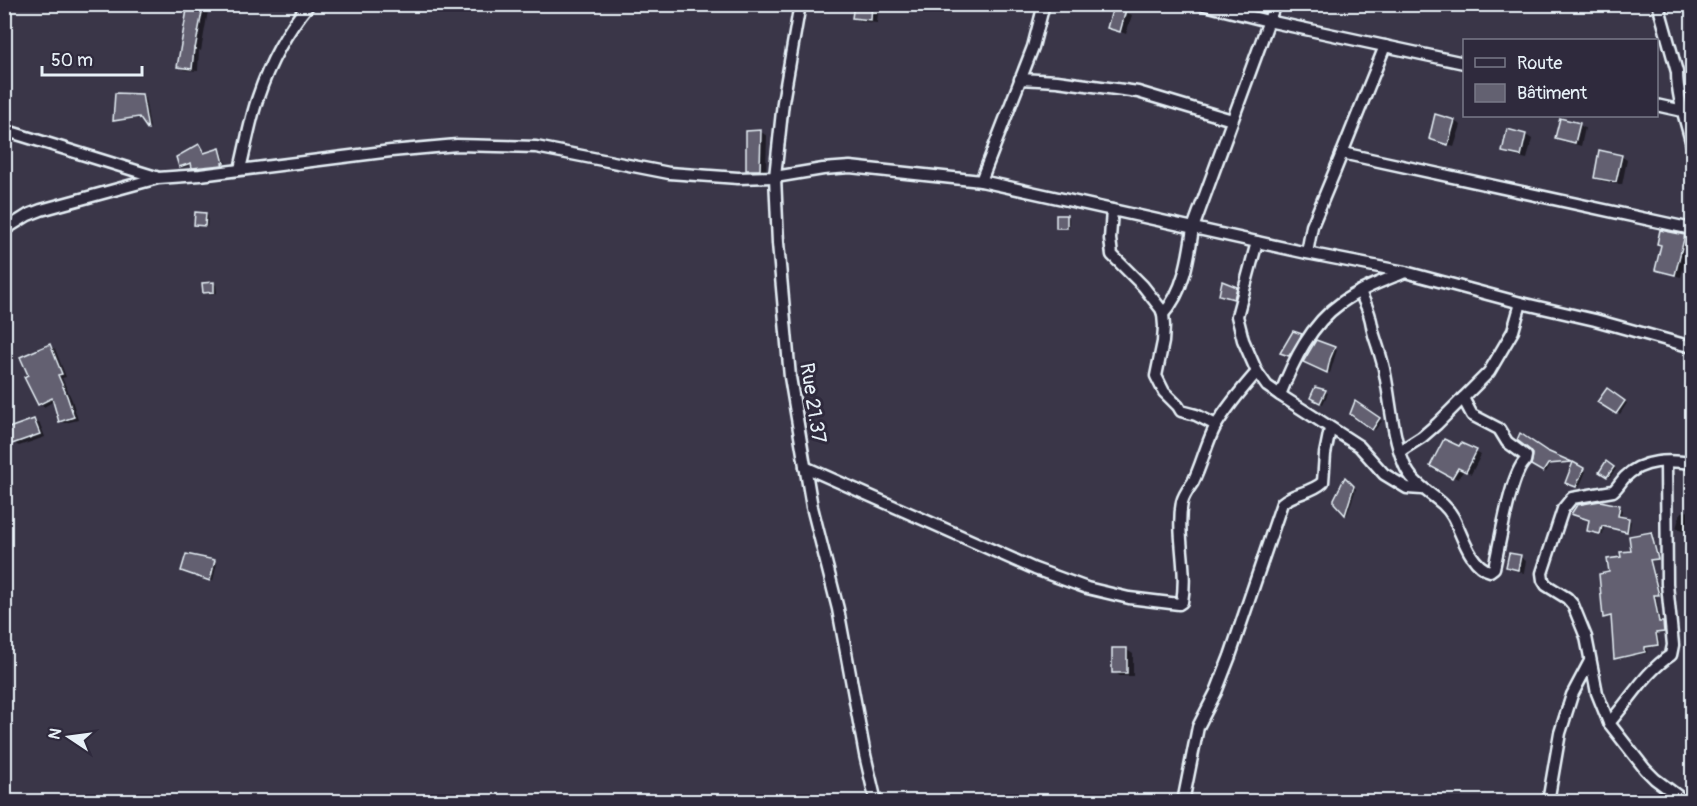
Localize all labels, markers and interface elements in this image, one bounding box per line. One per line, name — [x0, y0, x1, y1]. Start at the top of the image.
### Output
scale bar — [42, 39, 142, 77]
legend — [1463, 39, 1658, 117]
text: 50 m — [51, 49, 93, 72]
text: Route — [1517, 52, 1562, 75]
text: Bâtiment — [1517, 82, 1588, 105]
street label: Rue 21.37 — [794, 361, 832, 445]
north arrow — [39, 707, 99, 767]
text: N — [44, 726, 66, 741]

